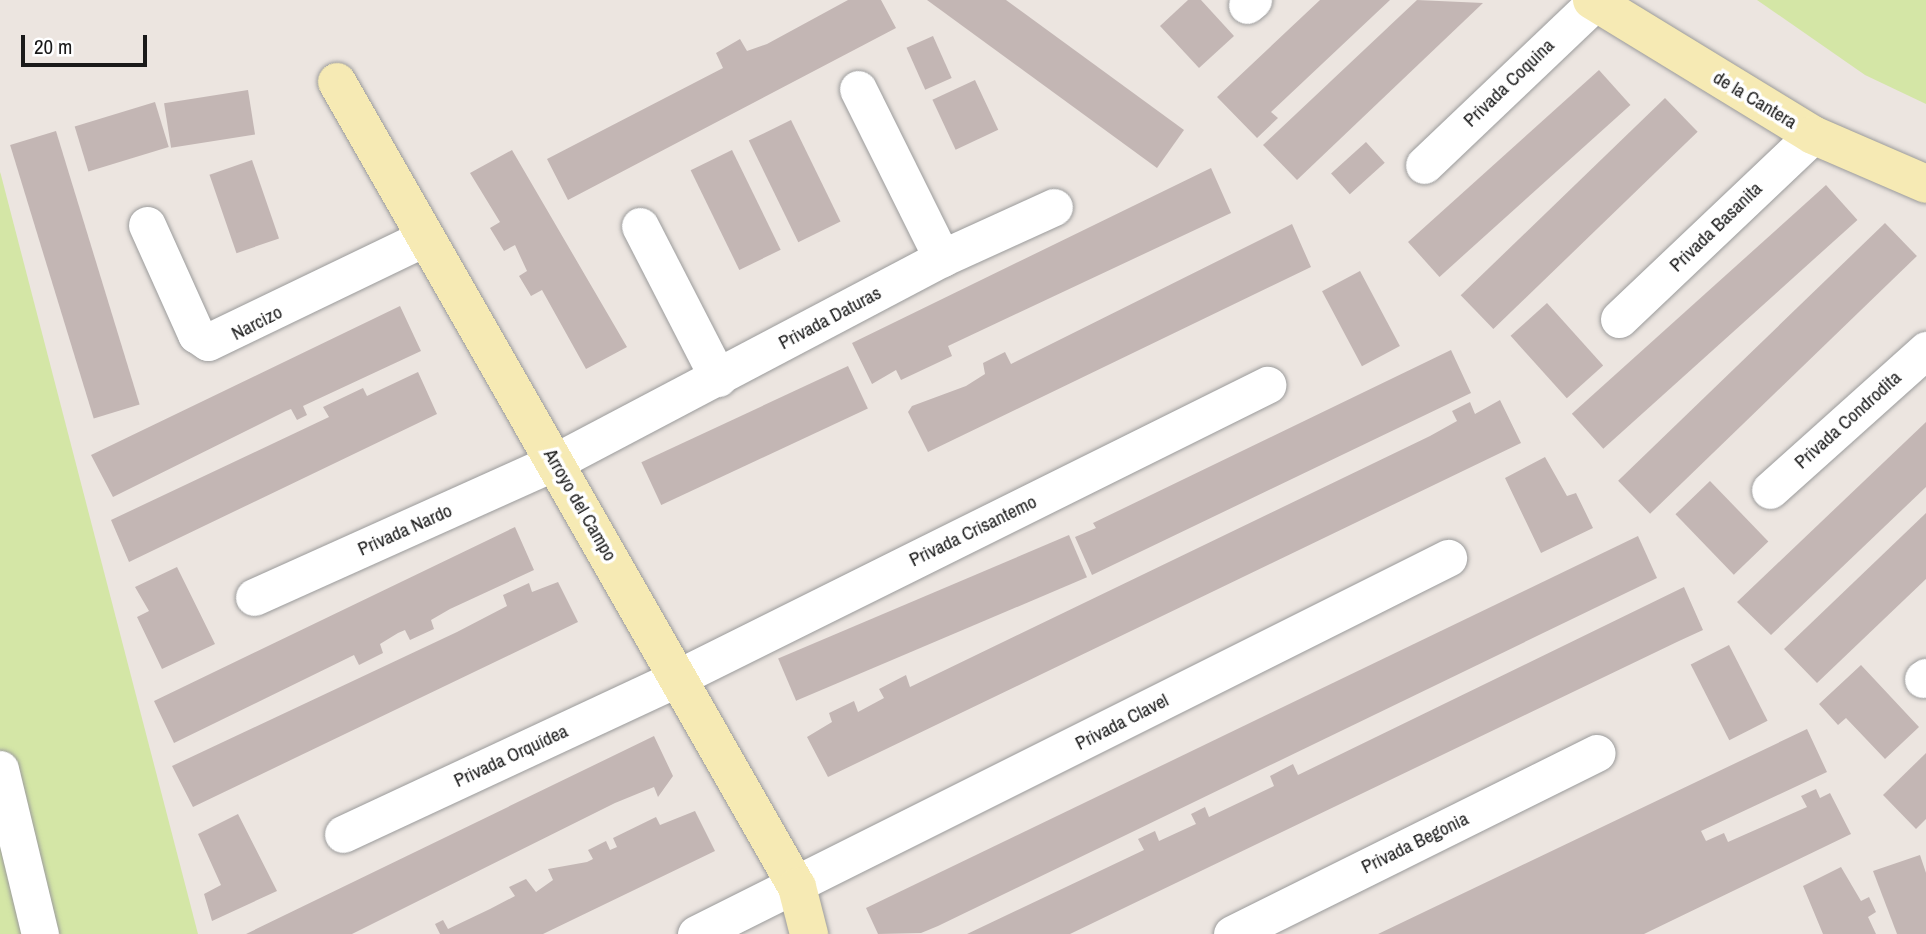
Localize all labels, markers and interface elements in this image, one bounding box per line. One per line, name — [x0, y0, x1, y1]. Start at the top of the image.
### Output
scale bar — [24, 21, 150, 65]
text: 20 m — [34, 32, 72, 61]
street label: Privada Coquina — [1459, 34, 1559, 132]
street label: de la Cantera — [1709, 66, 1801, 134]
street label: Privada Basanita — [1665, 177, 1767, 277]
street label: Privada Daturas — [775, 282, 885, 354]
street label: Narcizo — [228, 301, 286, 345]
street label: Privada Condrodita — [1790, 366, 1906, 474]
street label: Arroyo del Campo — [539, 445, 621, 565]
street label: Privada Crisantemo — [906, 490, 1040, 572]
street label: Privada Nardo — [354, 499, 456, 561]
street label: Privada Clavel — [1072, 689, 1172, 755]
street label: Privada Orquídea — [450, 720, 572, 792]
street label: Privada Begonia — [1358, 807, 1472, 879]

